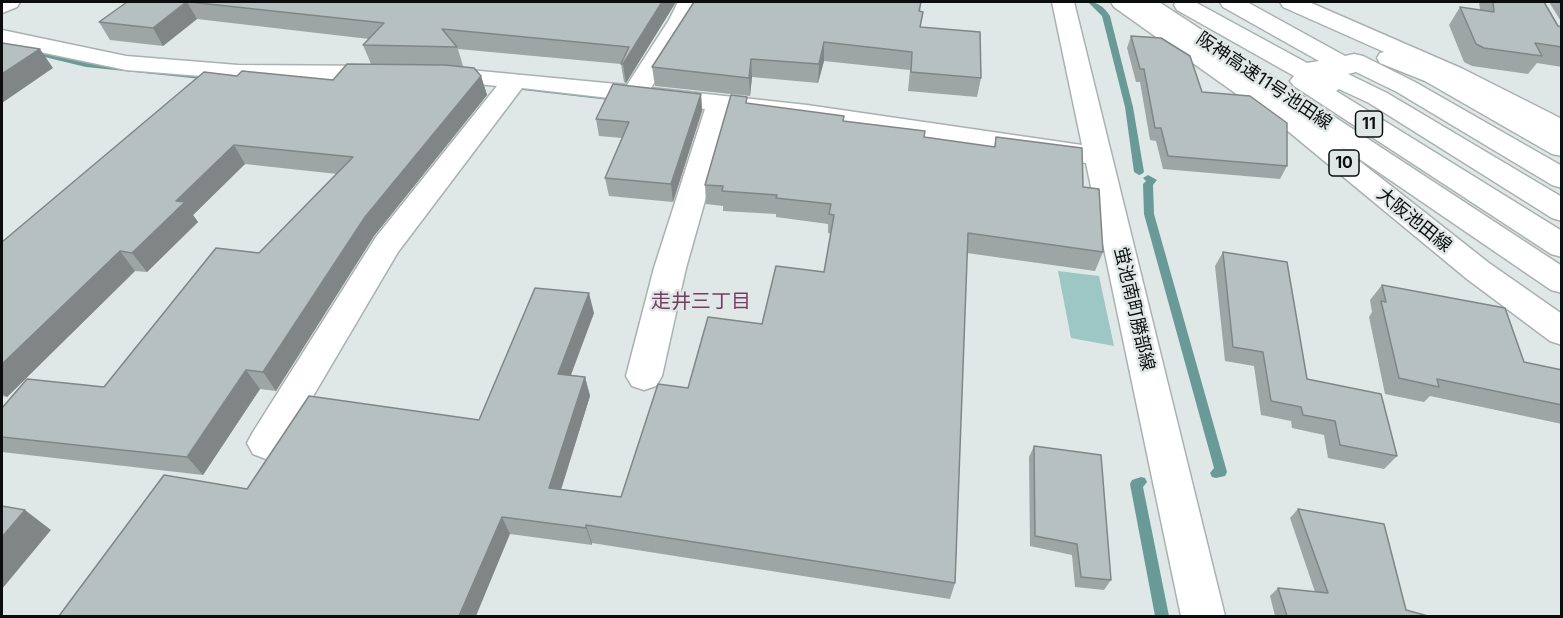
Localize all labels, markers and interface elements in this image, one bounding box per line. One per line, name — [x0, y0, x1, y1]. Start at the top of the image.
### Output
street label: 阪神高速11号池田線 — [1192, 28, 1336, 134]
road number: 11 — [1356, 111, 1382, 137]
road number: 10 — [1329, 150, 1359, 176]
street label: 大阪池田線 — [1372, 183, 1456, 257]
street label: 蛍池南町勝部線 — [1109, 245, 1159, 373]
district label: 走井三丁目 — [651, 290, 751, 314]

